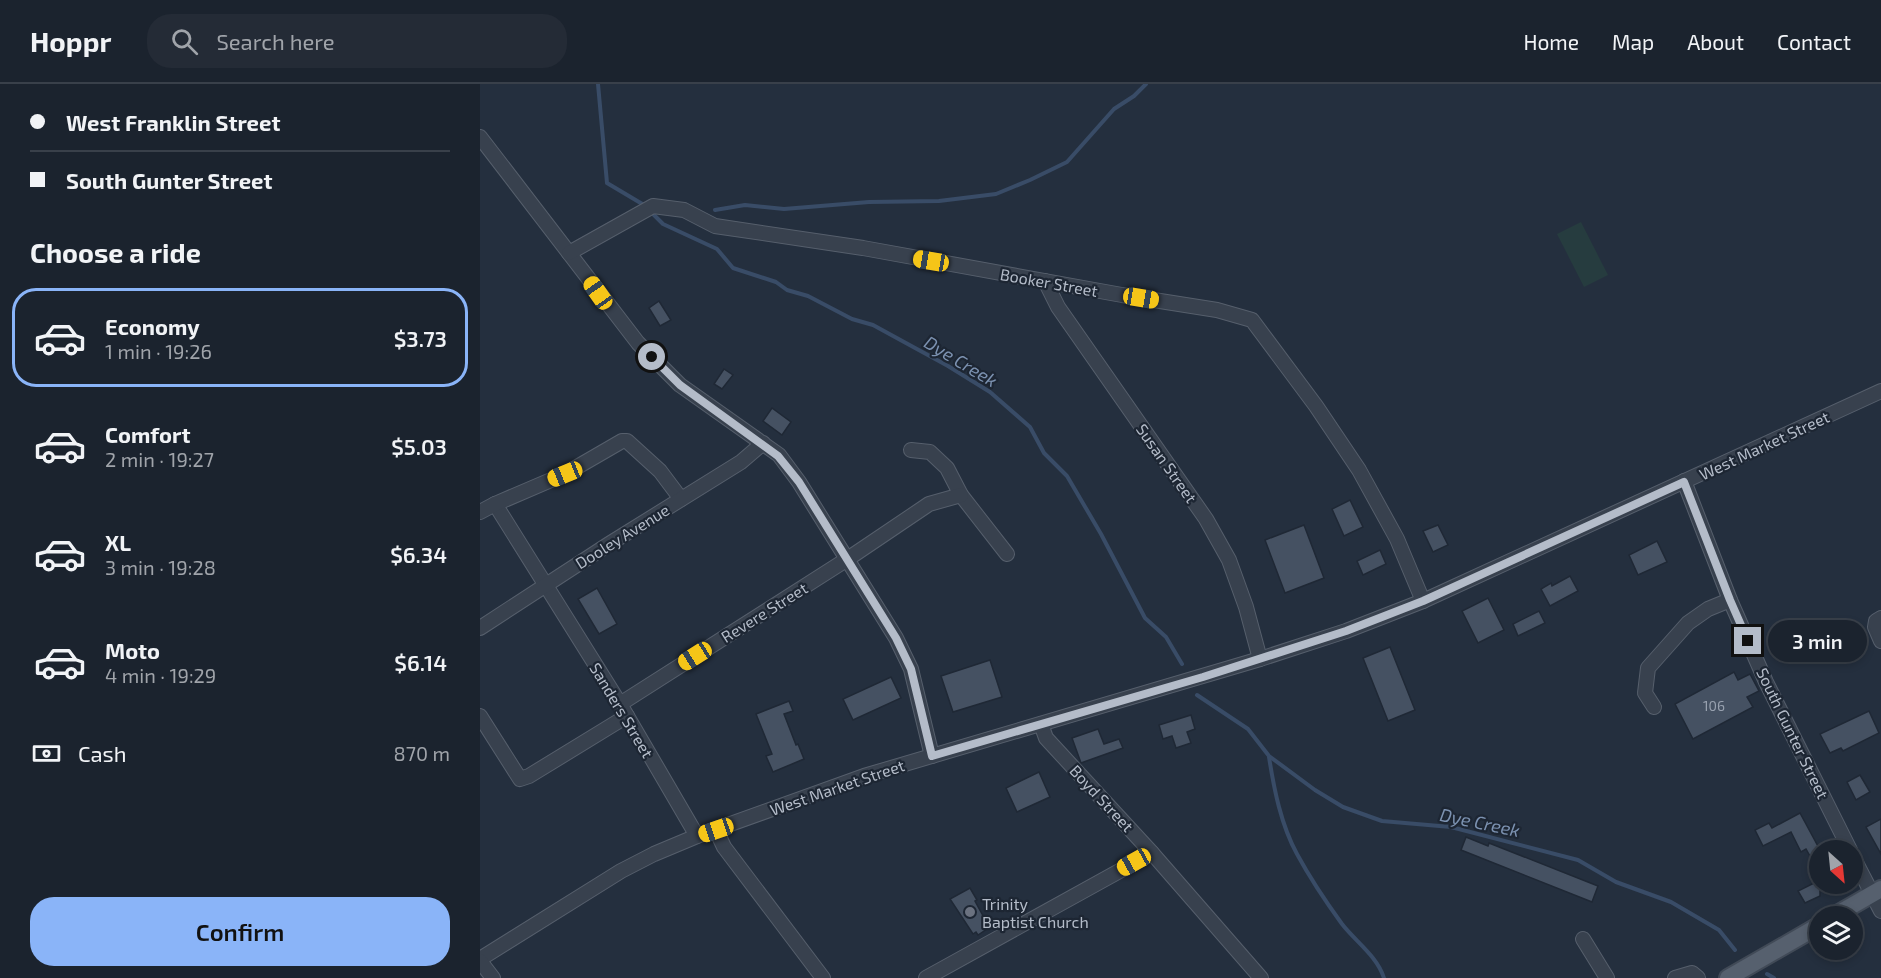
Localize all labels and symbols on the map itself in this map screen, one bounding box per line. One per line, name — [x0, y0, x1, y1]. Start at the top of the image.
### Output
car — [912, 249, 950, 273]
street label: Booker Street — [999, 264, 1099, 300]
car — [580, 273, 616, 313]
car — [1122, 286, 1160, 310]
water label: Dye Creek — [921, 331, 1001, 391]
route start — [638, 343, 665, 370]
street label: West Market Street — [1696, 407, 1832, 483]
street label: Susan Street — [1133, 420, 1201, 506]
car — [545, 459, 585, 489]
street label: Dooley Avenue — [572, 500, 672, 572]
street label: Revere Street — [717, 578, 811, 646]
callout: 3 min — [1769, 620, 1868, 662]
route end — [1734, 627, 1761, 654]
car — [675, 639, 715, 673]
street label: Sanders Street — [586, 659, 658, 761]
street label: South Gunter Street — [1753, 664, 1833, 802]
house number: 106 — [1703, 697, 1725, 714]
street label: West Market Street — [767, 755, 907, 819]
street label: Boyd Street — [1066, 761, 1138, 835]
water label: Dye Creek — [1438, 803, 1522, 841]
car — [696, 816, 736, 844]
north arrow — [1809, 840, 1863, 894]
car — [1114, 845, 1154, 879]
place label: Trinity Baptist Church — [982, 894, 1089, 931]
marker: Trinity Baptist Church — [963, 905, 977, 919]

